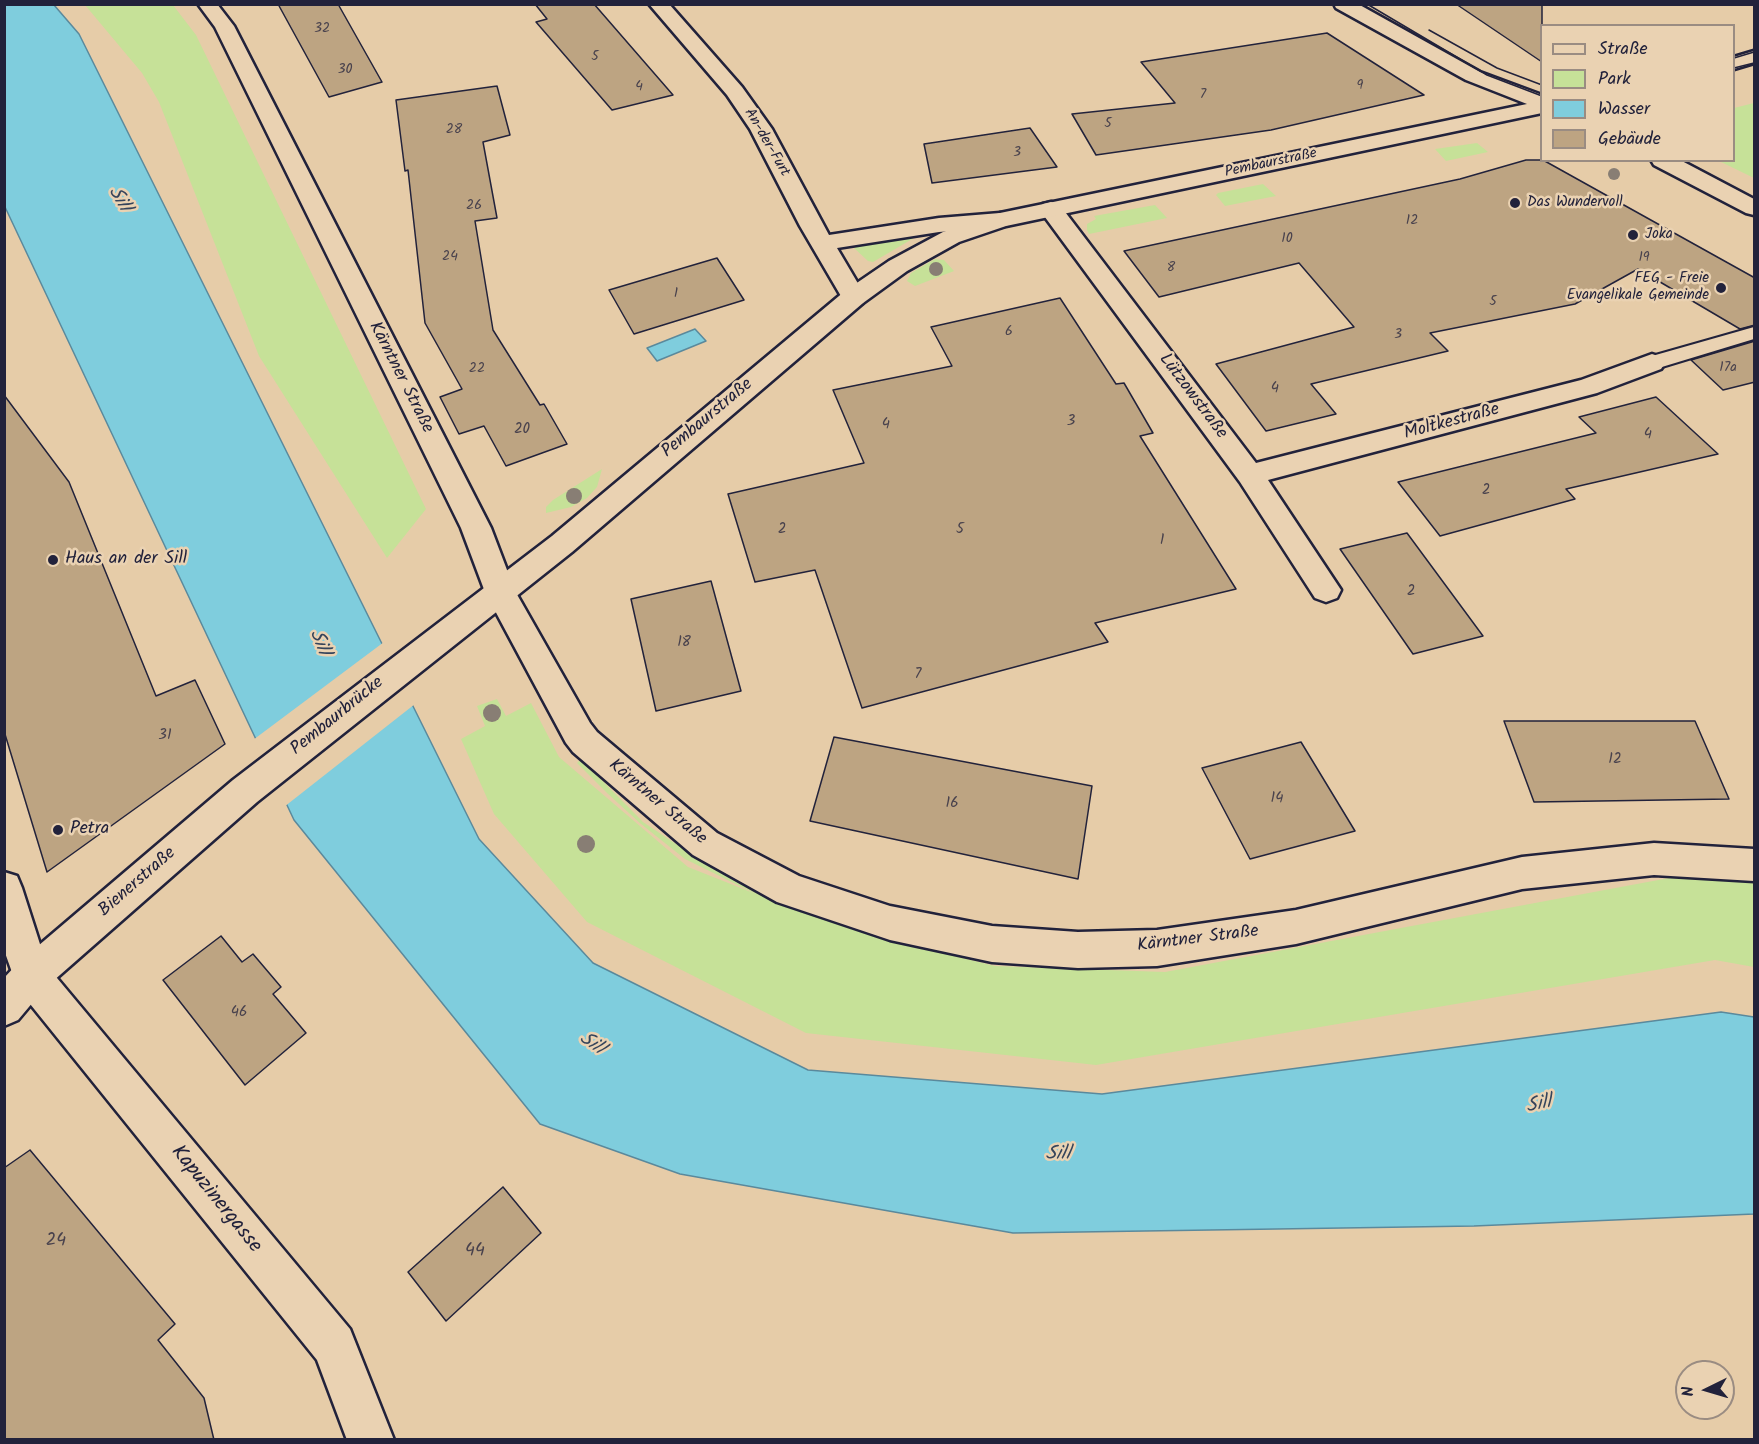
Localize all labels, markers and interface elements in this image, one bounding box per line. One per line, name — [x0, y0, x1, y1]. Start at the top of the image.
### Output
house number: 32 — [314, 22, 330, 38]
legend — [1540, 24, 1735, 162]
text: Straße — [1598, 35, 1648, 64]
house number: 5 — [591, 50, 599, 66]
house number: 30 — [338, 63, 352, 79]
text: Park — [1598, 65, 1631, 94]
house number: 9 — [1357, 79, 1363, 95]
house number: 4 — [635, 80, 643, 96]
house number: 7 — [1200, 88, 1206, 104]
text: Wasser — [1598, 95, 1650, 124]
street label: An-der-Furt — [739, 106, 793, 180]
house number: 5 — [1104, 117, 1112, 133]
house number: 28 — [446, 123, 462, 139]
text: Gebäude — [1598, 125, 1661, 154]
street label: Pembaurstraße — [1223, 145, 1319, 183]
house number: 3 — [1013, 146, 1021, 162]
water label: Sill — [101, 183, 135, 217]
place label: Das Wundervoll — [1527, 194, 1623, 212]
marker: Das Wundervoll — [1508, 196, 1522, 210]
house number: 26 — [466, 199, 482, 215]
house number: 12 — [1406, 214, 1418, 230]
place label: Joka — [1645, 226, 1673, 244]
marker: Joka — [1626, 228, 1640, 242]
house number: 10 — [1281, 232, 1293, 248]
house number: 24 — [442, 250, 458, 266]
house number: 19 — [1638, 251, 1650, 267]
house number: 8 — [1167, 261, 1175, 277]
place label: FEG - Freie Evangelikale Gemeinde — [1567, 270, 1709, 305]
marker: FEG - Freie Evangelikale Gemeinde — [1714, 281, 1728, 295]
house number: 1 — [674, 287, 678, 303]
house number: 5 — [1489, 295, 1497, 311]
street label: Kärntner Straße — [363, 319, 437, 437]
house number: 6 — [1005, 325, 1013, 341]
house number: 3 — [1394, 328, 1402, 344]
street label: Lützowstraße — [1153, 350, 1231, 444]
house number: 17a — [1719, 361, 1737, 377]
house number: 22 — [469, 362, 485, 378]
street label: Pembaurstraße — [658, 375, 758, 463]
house number: 4 — [1271, 380, 1279, 398]
street label: Moltkestraße — [1402, 400, 1502, 446]
house number: 3 — [1067, 413, 1075, 431]
house number: 4 — [882, 416, 890, 434]
house number: 20 — [514, 421, 530, 439]
house number: 4 — [1644, 426, 1652, 444]
house number: 2 — [1482, 482, 1490, 500]
house number: 2 — [778, 521, 786, 539]
house number: 5 — [956, 521, 964, 539]
house number: 1 — [1160, 532, 1164, 550]
place label: Haus an der Sill — [65, 549, 187, 571]
marker: Haus an der Sill — [46, 553, 60, 567]
house number: 2 — [1407, 583, 1415, 601]
water label: Sill — [302, 627, 334, 659]
house number: 18 — [677, 634, 691, 652]
house number: 7 — [915, 666, 921, 684]
street label: Pembaurbrücke — [287, 673, 389, 761]
house number: 31 — [158, 727, 172, 745]
house number: 12 — [1608, 751, 1622, 769]
street label: Kärntner Straße — [603, 755, 711, 851]
house number: 14 — [1271, 790, 1283, 808]
house number: 16 — [945, 795, 959, 813]
place label: Petra — [70, 819, 109, 841]
marker: Petra — [51, 823, 65, 837]
street label: Bienerstraße — [95, 844, 181, 922]
street label: Kärntner Straße — [1136, 922, 1260, 958]
house number: 46 — [231, 1004, 247, 1022]
water label: Sill — [574, 1028, 608, 1062]
water label: Sill — [1524, 1092, 1554, 1120]
street label: Kapuzinergasse — [164, 1141, 266, 1259]
water label: Sill — [1045, 1144, 1071, 1168]
house number: 24 — [46, 1231, 66, 1253]
house number: 44 — [465, 1241, 485, 1263]
north arrow — [1675, 1360, 1735, 1420]
text: N — [1676, 1385, 1701, 1398]

